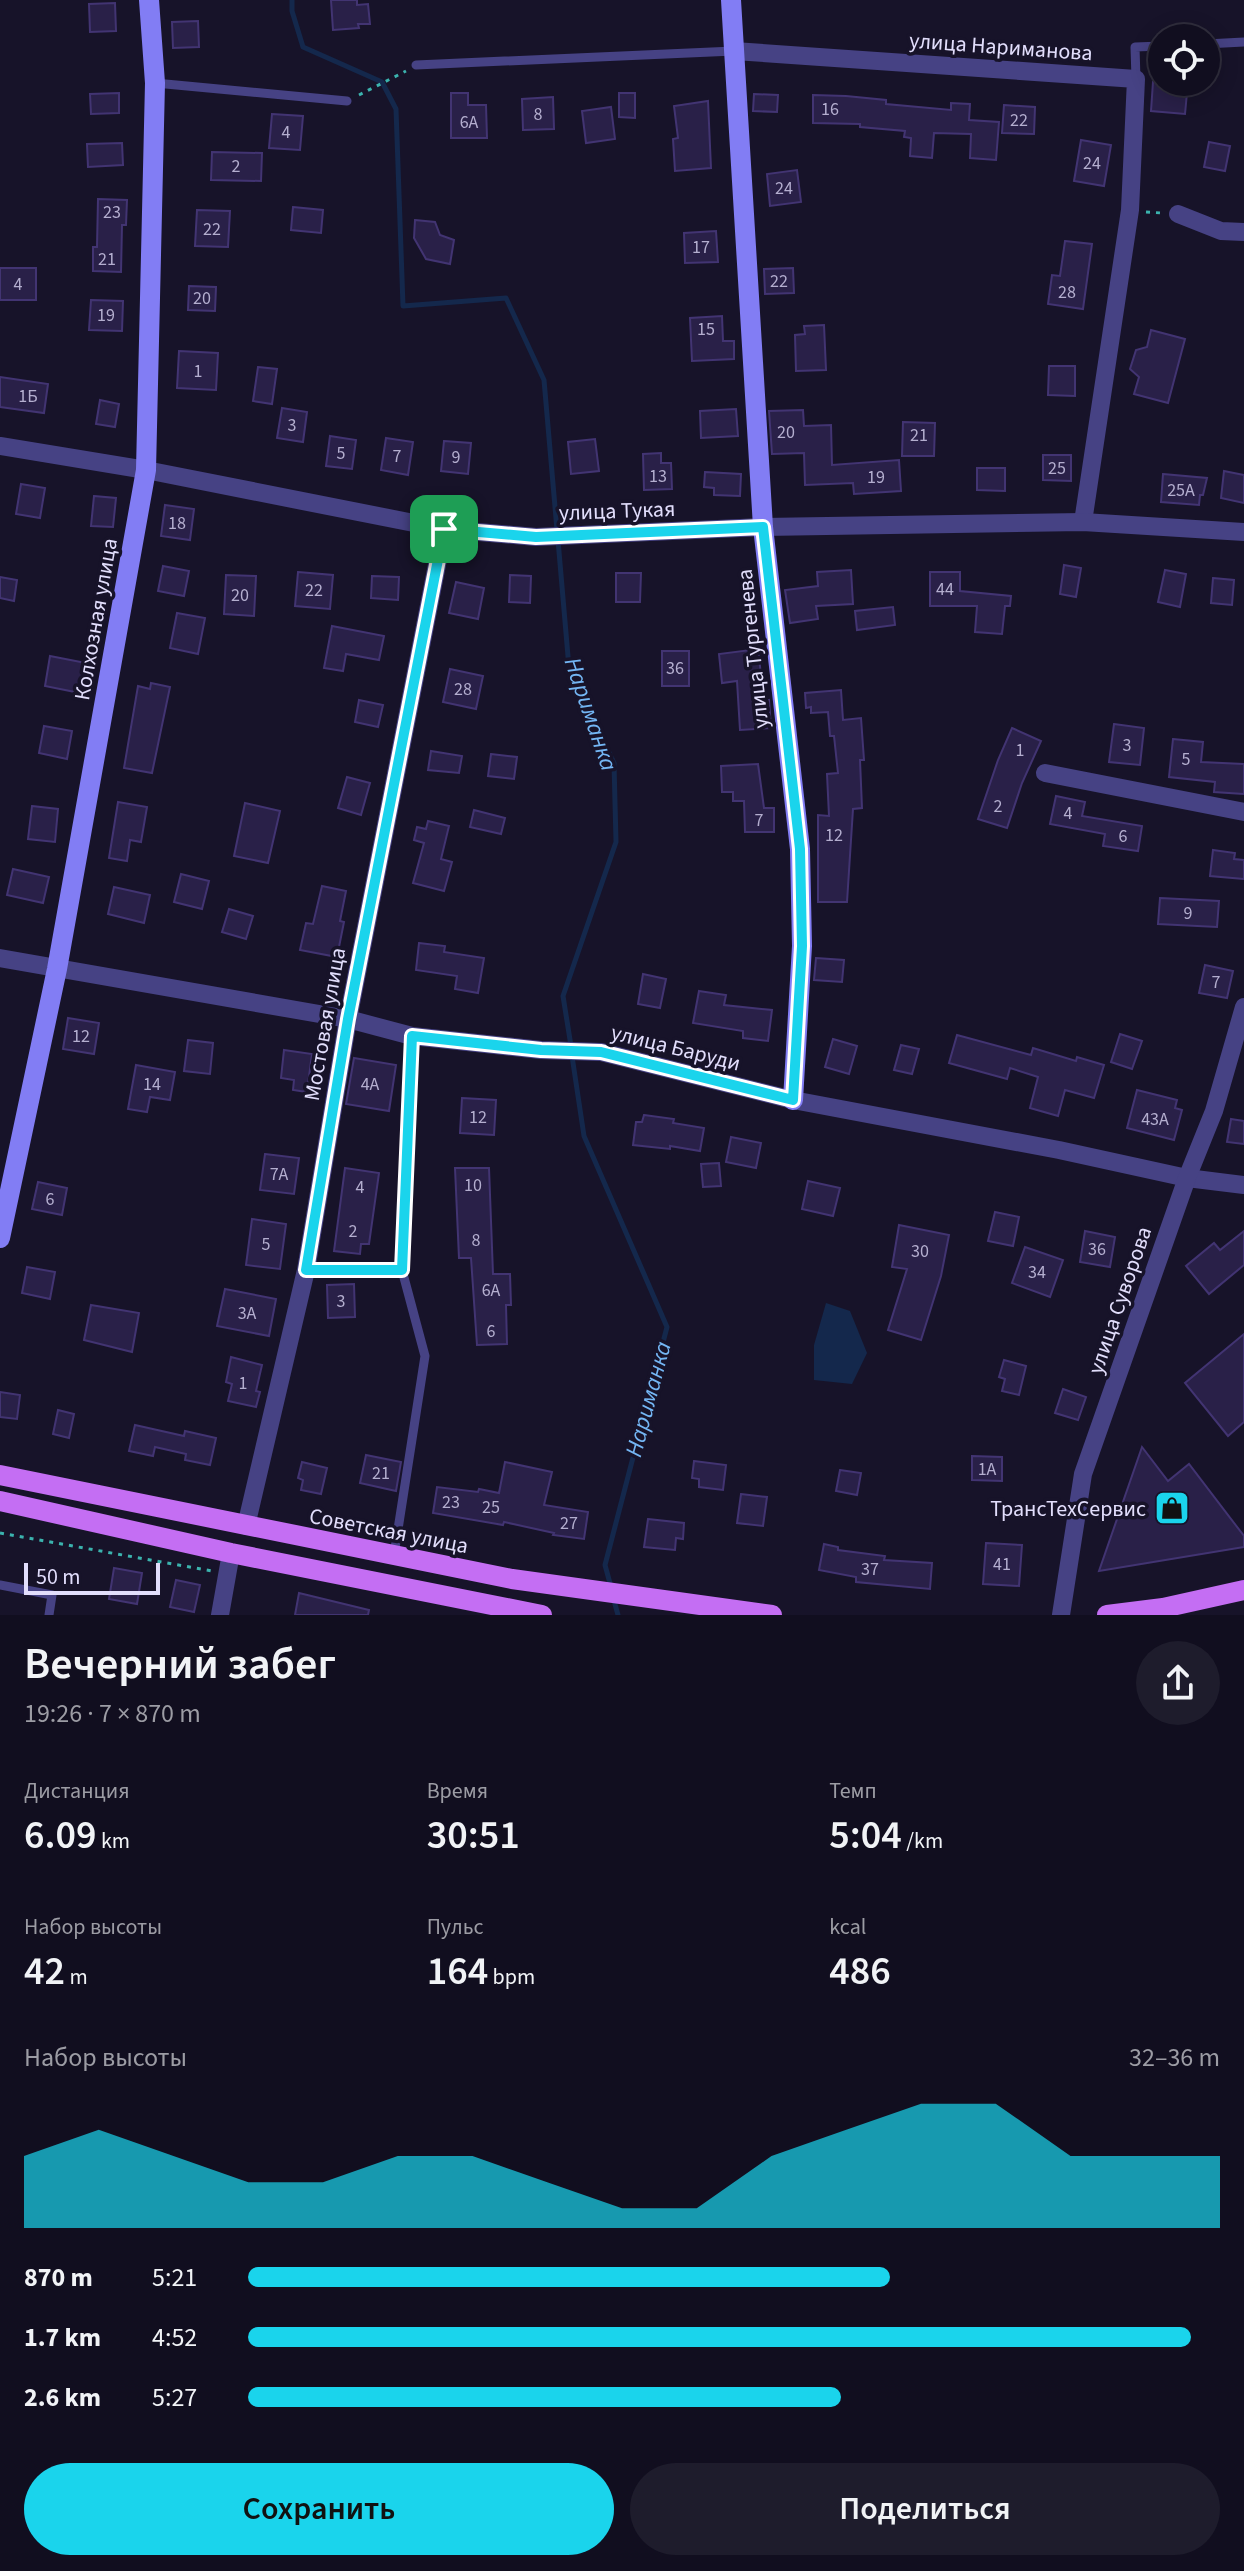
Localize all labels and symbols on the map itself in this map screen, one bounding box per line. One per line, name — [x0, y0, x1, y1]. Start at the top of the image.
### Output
street label: улица Нариманова — [908, 25, 1094, 69]
house number: 16 — [821, 97, 839, 122]
house number: 8 — [534, 102, 543, 127]
house number: 22 — [1010, 108, 1028, 133]
house number: 6А — [460, 110, 479, 135]
house number: 4 — [282, 120, 291, 145]
house number: 24 — [1083, 151, 1101, 176]
house number: 2 — [232, 154, 241, 179]
house number: 24 — [775, 176, 793, 201]
house number: 23 — [103, 200, 121, 225]
house number: 22 — [203, 217, 221, 242]
house number: 17 — [692, 235, 710, 260]
house number: 21 — [98, 247, 116, 272]
house number: 22 — [770, 269, 788, 294]
house number: 4 — [14, 272, 23, 297]
house number: 28 — [1058, 280, 1076, 305]
house number: 20 — [193, 286, 211, 311]
house number: 19 — [97, 303, 115, 328]
house number: 15 — [697, 317, 715, 342]
house number: 1 — [194, 359, 202, 384]
house number: 1Б — [18, 384, 38, 409]
house number: 3 — [288, 413, 297, 438]
house number: 20 — [777, 420, 795, 445]
house number: 21 — [910, 423, 928, 448]
house number: 5 — [337, 441, 346, 466]
house number: 7 — [393, 444, 402, 469]
house number: 9 — [452, 445, 461, 470]
house number: 25 — [1048, 456, 1066, 481]
house number: 13 — [649, 464, 667, 489]
house number: 19 — [867, 465, 885, 490]
house number: 25А — [1167, 478, 1195, 503]
street label: улица Тукая — [558, 493, 676, 529]
pin — [410, 495, 478, 563]
house number: 18 — [168, 511, 186, 536]
street label: Колхозная улица — [66, 536, 126, 703]
street label: улица Тургенева — [729, 568, 777, 730]
house number: 44 — [936, 577, 954, 602]
house number: 22 — [305, 578, 323, 603]
house number: 20 — [231, 583, 249, 608]
water label: Нариманка — [555, 653, 626, 776]
house number: 36 — [666, 656, 684, 681]
house number: 28 — [454, 677, 472, 702]
house number: 3 — [1123, 733, 1132, 758]
house number: 1 — [1016, 738, 1024, 763]
house number: 5 — [1182, 747, 1191, 772]
house number: 2 — [994, 794, 1003, 819]
house number: 4 — [1064, 801, 1073, 826]
house number: 7 — [755, 808, 764, 833]
house number: 12 — [825, 823, 843, 848]
house number: 6 — [1119, 824, 1128, 849]
house number: 9 — [1184, 901, 1193, 926]
street label: Мостовая улица — [296, 945, 354, 1103]
house number: 7 — [1212, 970, 1221, 995]
street label: улица Баруди — [608, 1016, 744, 1080]
house number: 12 — [72, 1024, 90, 1049]
house number: 14 — [143, 1072, 161, 1097]
house number: 4А — [361, 1072, 380, 1097]
house number: 12 — [469, 1105, 487, 1130]
house number: 43А — [1141, 1107, 1169, 1132]
house number: 7А — [270, 1162, 289, 1187]
house number: 10 — [464, 1173, 482, 1198]
house number: 4 — [356, 1175, 365, 1200]
house number: 6 — [46, 1187, 55, 1212]
house number: 2 — [349, 1219, 358, 1244]
street label: улица Суворова — [1080, 1222, 1160, 1378]
house number: 8 — [472, 1228, 481, 1253]
house number: 5 — [262, 1232, 271, 1257]
house number: 36 — [1088, 1237, 1106, 1262]
house number: 30 — [911, 1239, 929, 1264]
house number: 34 — [1028, 1260, 1046, 1285]
house number: 6А — [482, 1278, 501, 1303]
house number: 3 — [337, 1289, 346, 1314]
house number: 3А — [238, 1301, 257, 1326]
house number: 6 — [487, 1319, 496, 1344]
water label: Нариманка — [616, 1337, 681, 1461]
house number: 1 — [239, 1371, 247, 1396]
house number: 1А — [978, 1457, 997, 1482]
house number: 21 — [372, 1461, 390, 1486]
shop icon: ТрансТехСервис — [1153, 1489, 1191, 1527]
house number: 23 — [442, 1490, 460, 1515]
place label: ТрансТехСервис — [990, 1493, 1146, 1525]
house number: 25 — [482, 1495, 500, 1520]
street label: Советская улица — [307, 1500, 471, 1562]
house number: 27 — [560, 1511, 578, 1536]
house number: 41 — [993, 1552, 1011, 1577]
house number: 37 — [861, 1557, 879, 1582]
scale bar — [24, 1559, 160, 1595]

